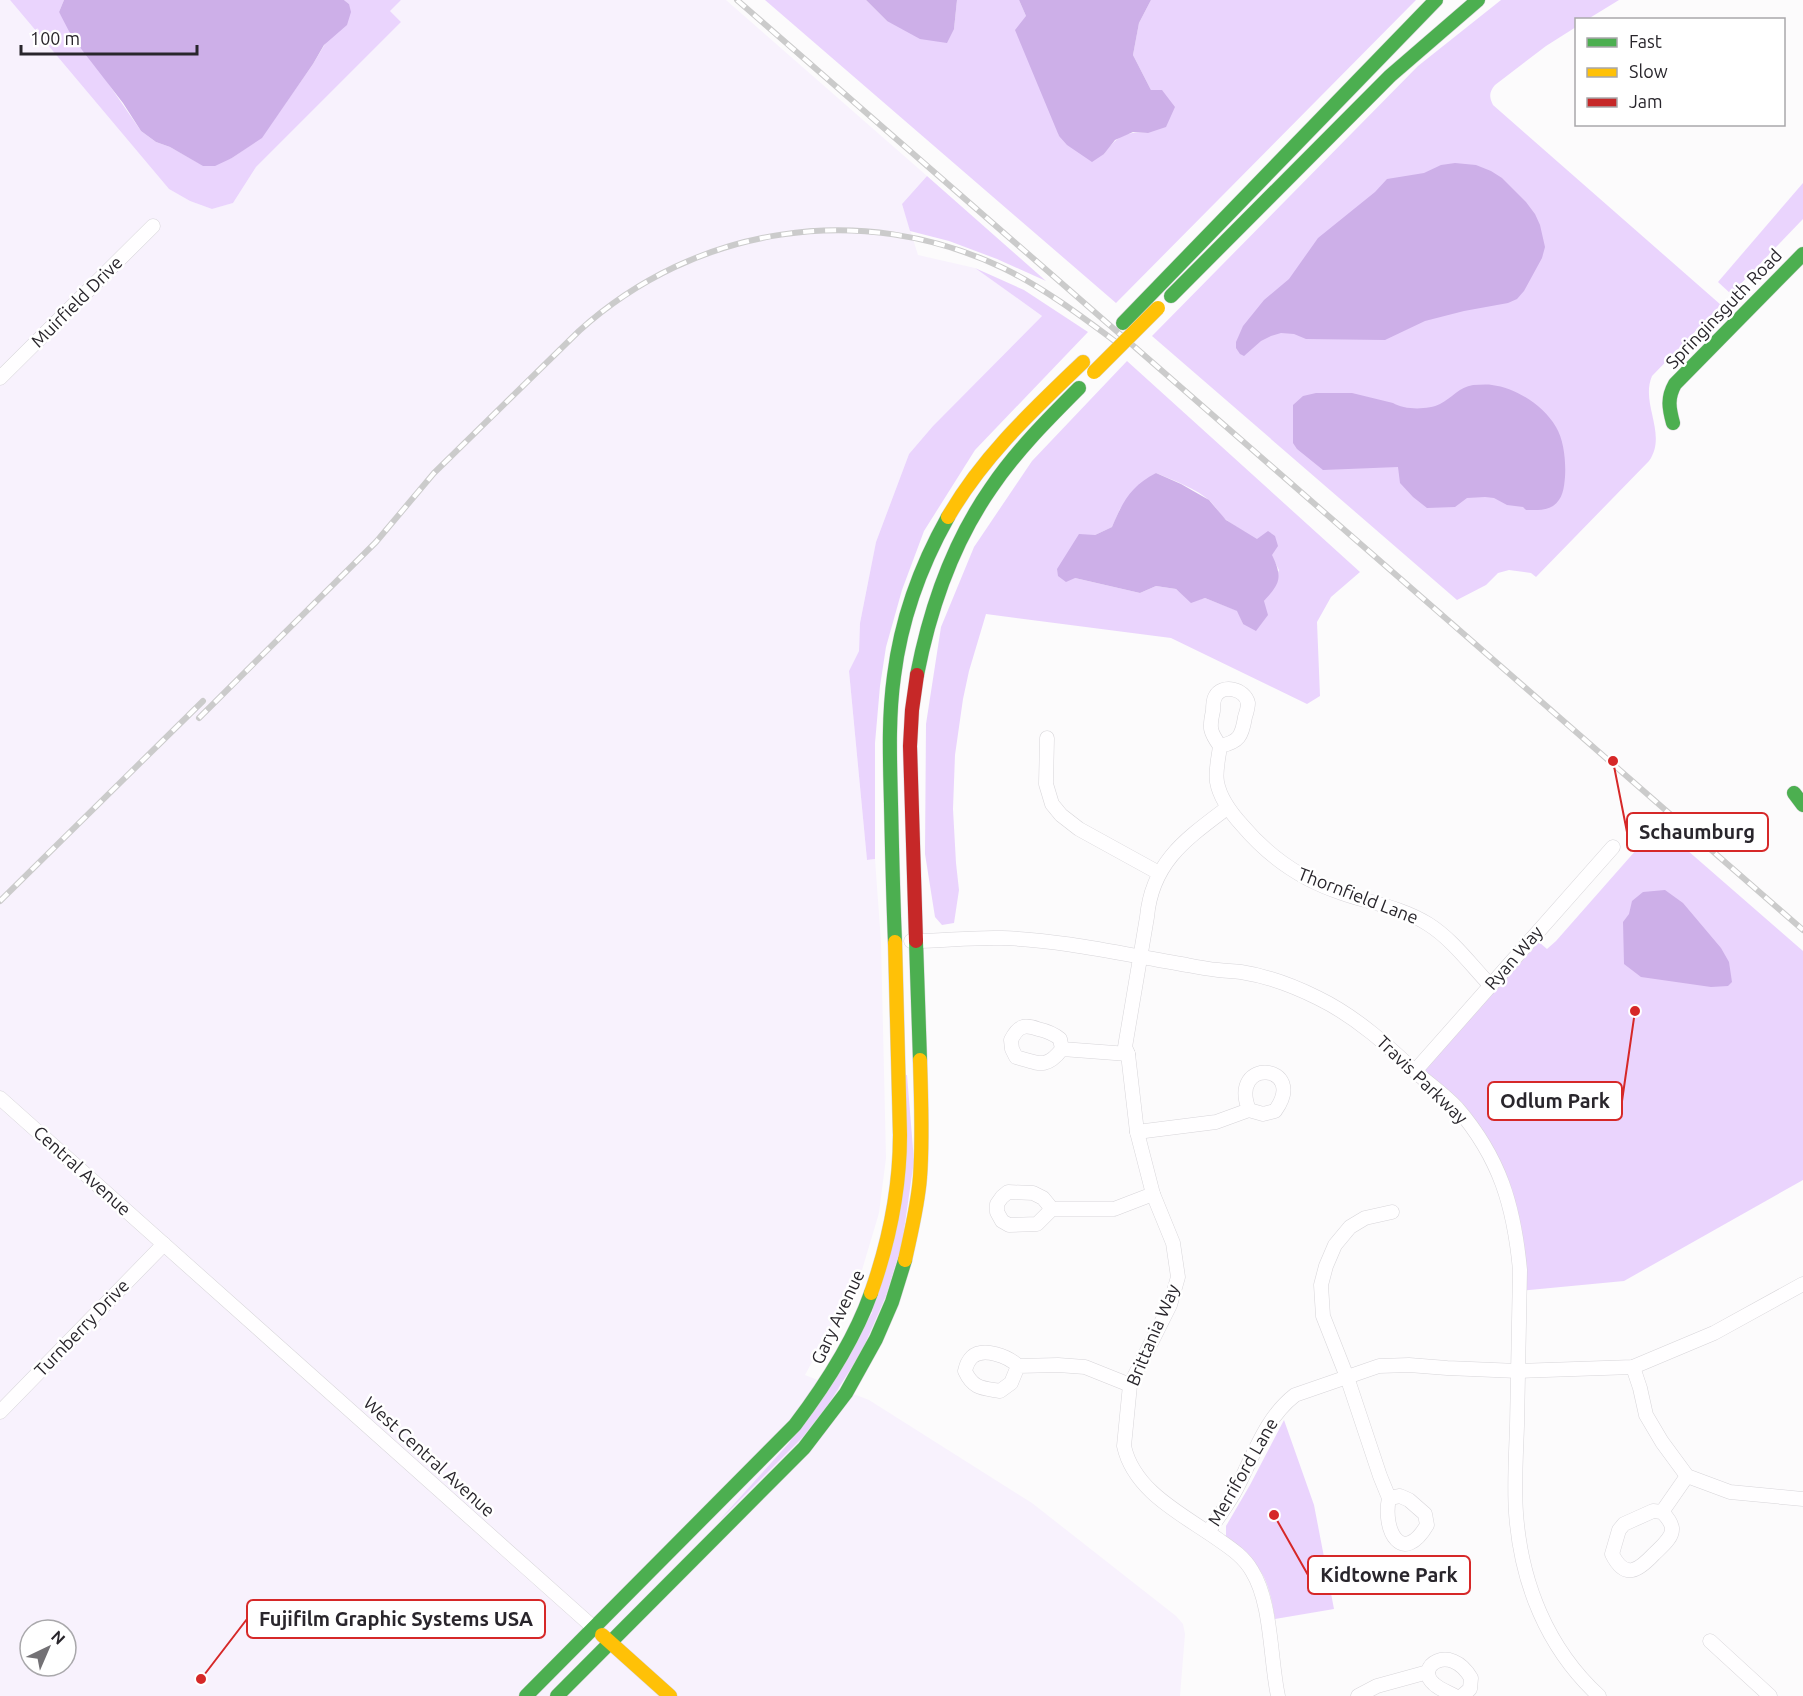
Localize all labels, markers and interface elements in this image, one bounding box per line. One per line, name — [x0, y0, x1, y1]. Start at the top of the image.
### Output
scale bar — [21, 18, 196, 56]
legend — [1575, 18, 1785, 126]
text: 100 m — [30, 28, 80, 48]
text: Fast — [1629, 31, 1662, 51]
text: Slow — [1629, 61, 1668, 81]
text: Jam — [1629, 91, 1663, 111]
street label: Springinsguth Road — [1661, 245, 1785, 372]
street label: Muirfield Drive — [27, 252, 126, 351]
callout: Schaumburg — [1627, 813, 1768, 851]
text: Schaumburg — [1639, 820, 1755, 843]
street label: Thornfield Lane — [1295, 863, 1421, 927]
street label: Ryan Way — [1480, 921, 1547, 993]
street label: Travis Parkway — [1373, 1031, 1472, 1128]
callout: Odlum Park — [1488, 1082, 1622, 1120]
text: Odlum Park — [1500, 1089, 1610, 1112]
street label: Central Avenue — [30, 1121, 135, 1219]
street label: Gary Avenue — [807, 1266, 868, 1367]
street label: Turnberry Drive — [30, 1275, 132, 1380]
street label: Brittania Way — [1122, 1281, 1183, 1388]
street label: West Central Avenue — [360, 1392, 499, 1520]
street label: Merriford Lane — [1203, 1414, 1281, 1529]
callout: Kidtowne Park — [1308, 1556, 1470, 1594]
text: Kidtowne Park — [1320, 1563, 1458, 1586]
callout: Fujifilm Graphic Systems USA — [247, 1600, 545, 1638]
text: Fujifilm Graphic Systems USA — [259, 1607, 533, 1630]
north arrow — [18, 1618, 78, 1678]
text: N — [48, 1627, 69, 1648]

